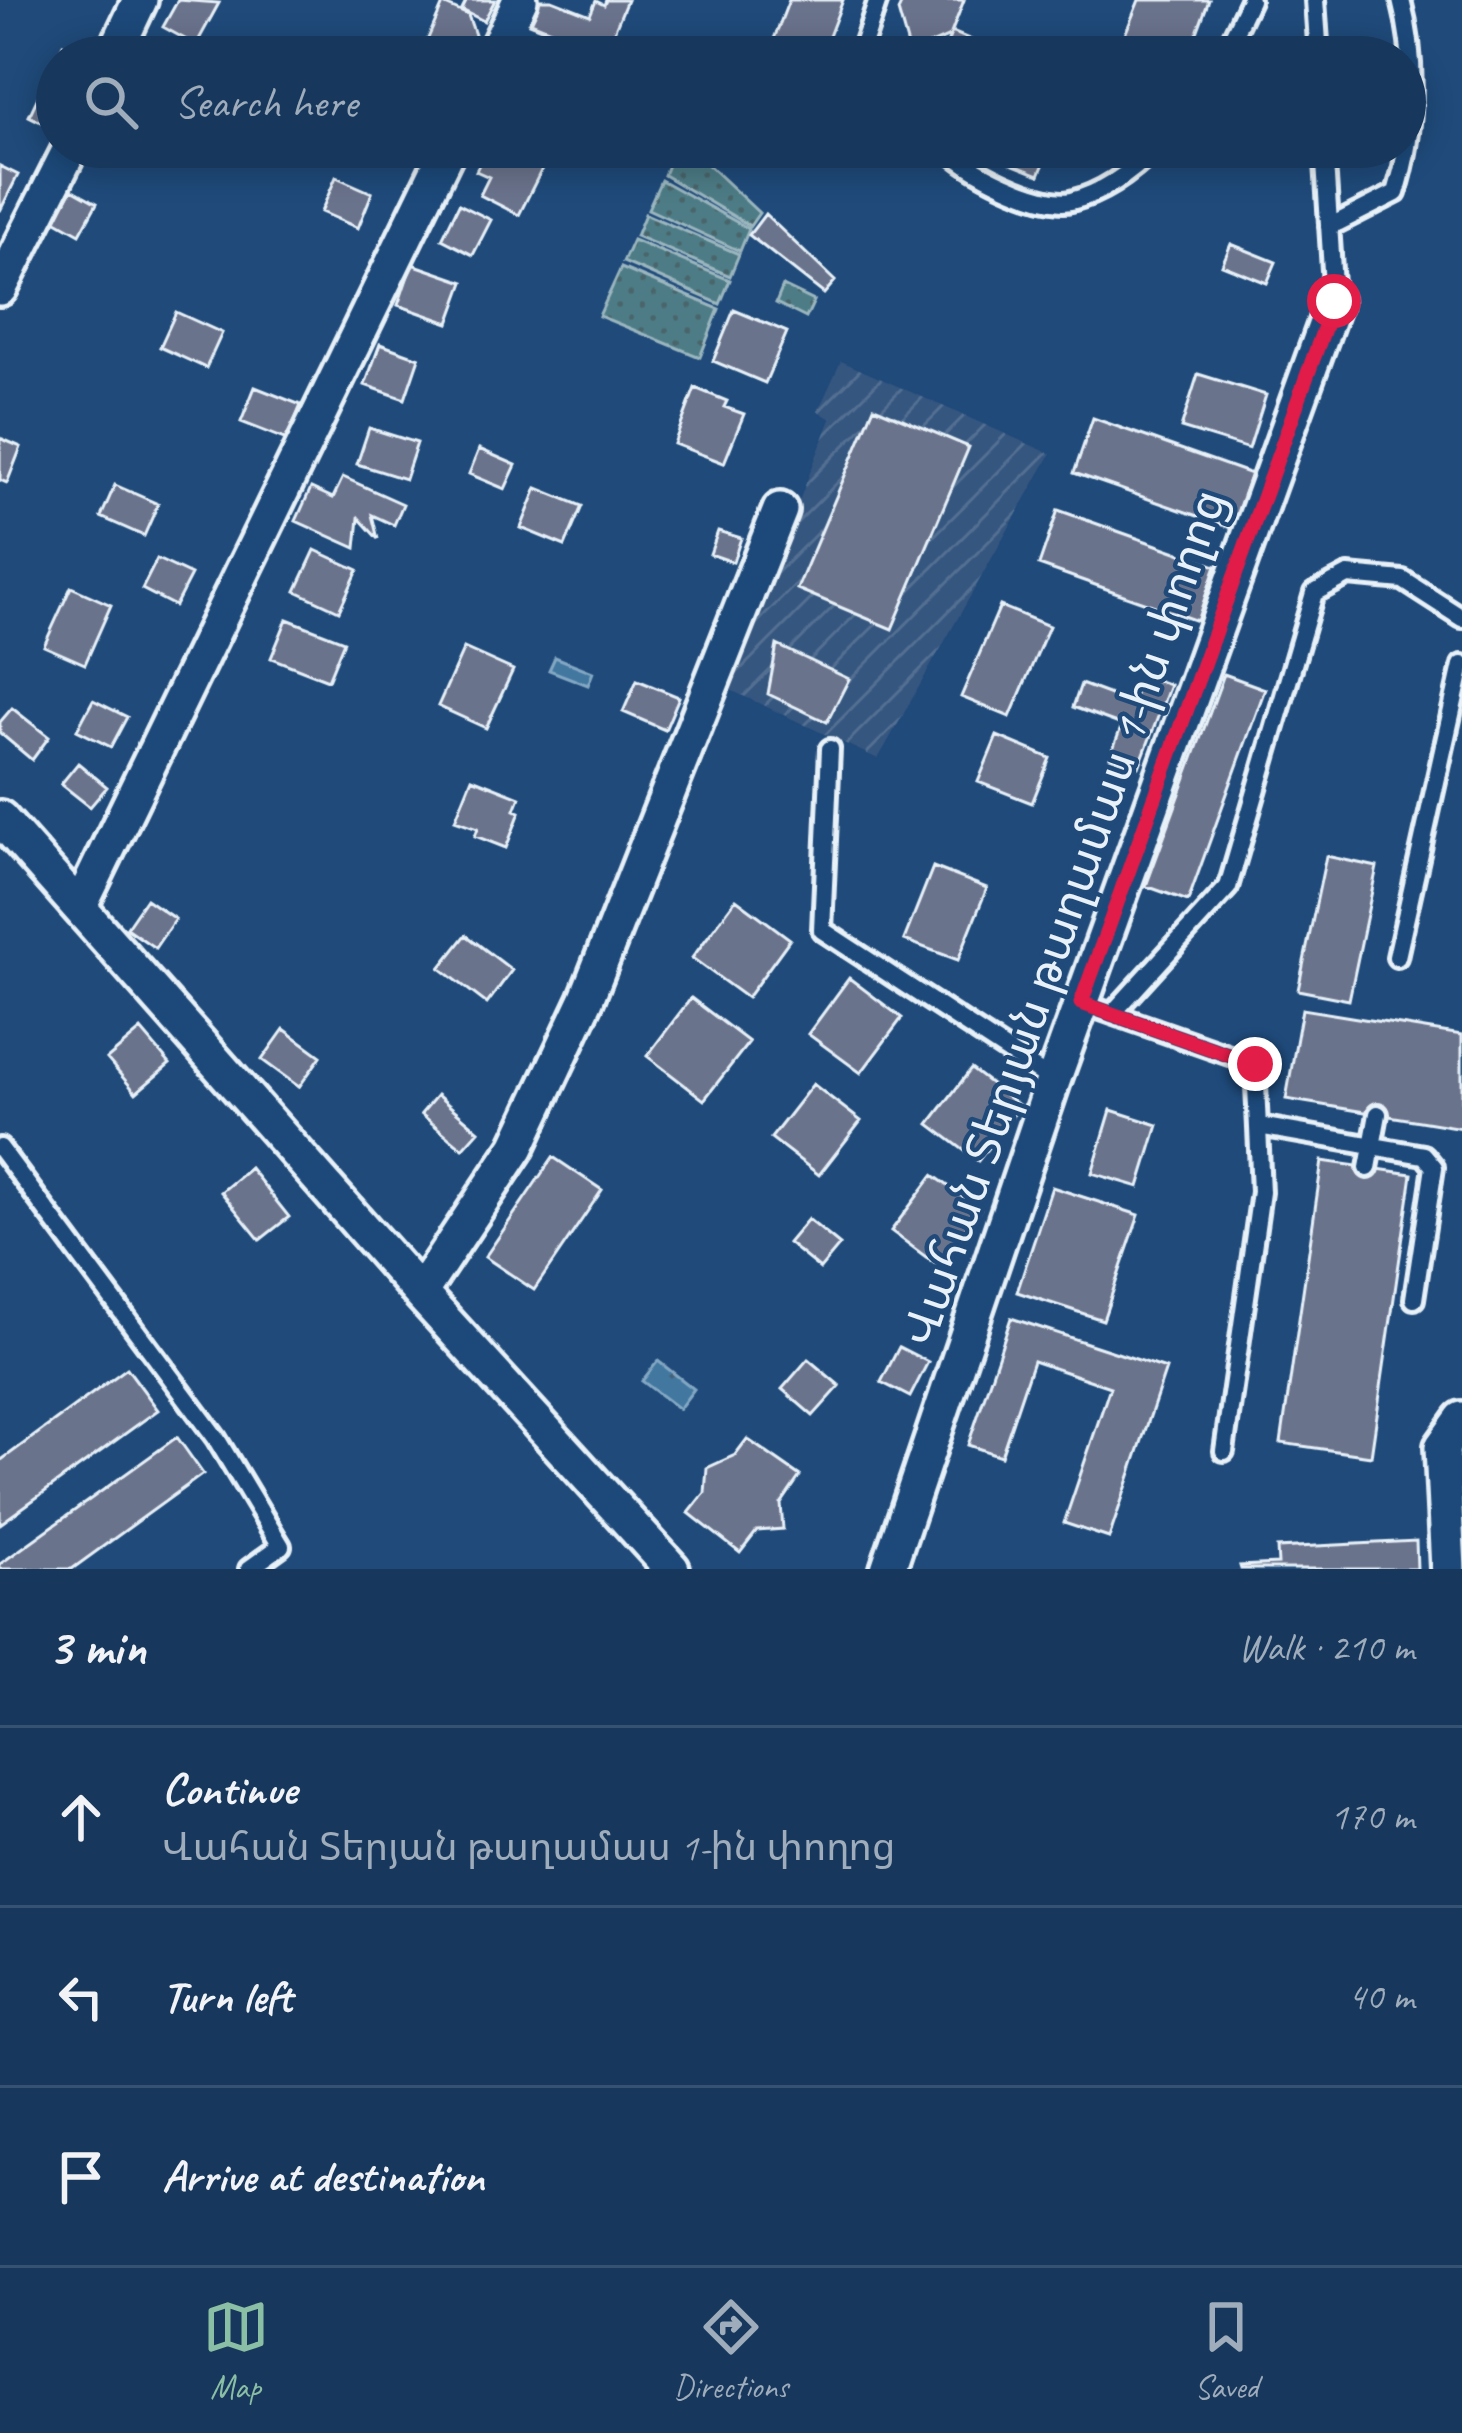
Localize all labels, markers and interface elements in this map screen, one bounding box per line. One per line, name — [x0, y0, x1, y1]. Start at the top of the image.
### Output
search box — [36, 36, 1426, 168]
icon: search — [78, 69, 144, 135]
text: Search here — [174, 74, 357, 131]
route start — [1307, 274, 1361, 328]
street label: Վահան Տերյան թաղամաս 1-ին փողոց — [889, 482, 1239, 1354]
route end — [1228, 1037, 1282, 1091]
text: 3 min — [48, 1615, 146, 1679]
text: Walk · 210 m — [1238, 1623, 1414, 1672]
text: Continue — [162, 1761, 296, 1818]
icon: ahead — [48, 1784, 114, 1850]
text: 170 m — [1330, 1792, 1414, 1841]
text: Վահան Տերյան թաղամաս 1-ին փողոց — [162, 1823, 895, 1872]
icon: left — [48, 1964, 114, 2030]
text: Turn left — [162, 1968, 292, 2025]
text: 40 m — [1348, 1972, 1414, 2021]
icon: arrive — [48, 2144, 114, 2210]
text: Arrive at destination — [162, 2148, 484, 2205]
tab: Map — [203, 2294, 269, 2408]
tab: Directions — [674, 2294, 788, 2408]
tab: Saved — [1193, 2294, 1259, 2408]

